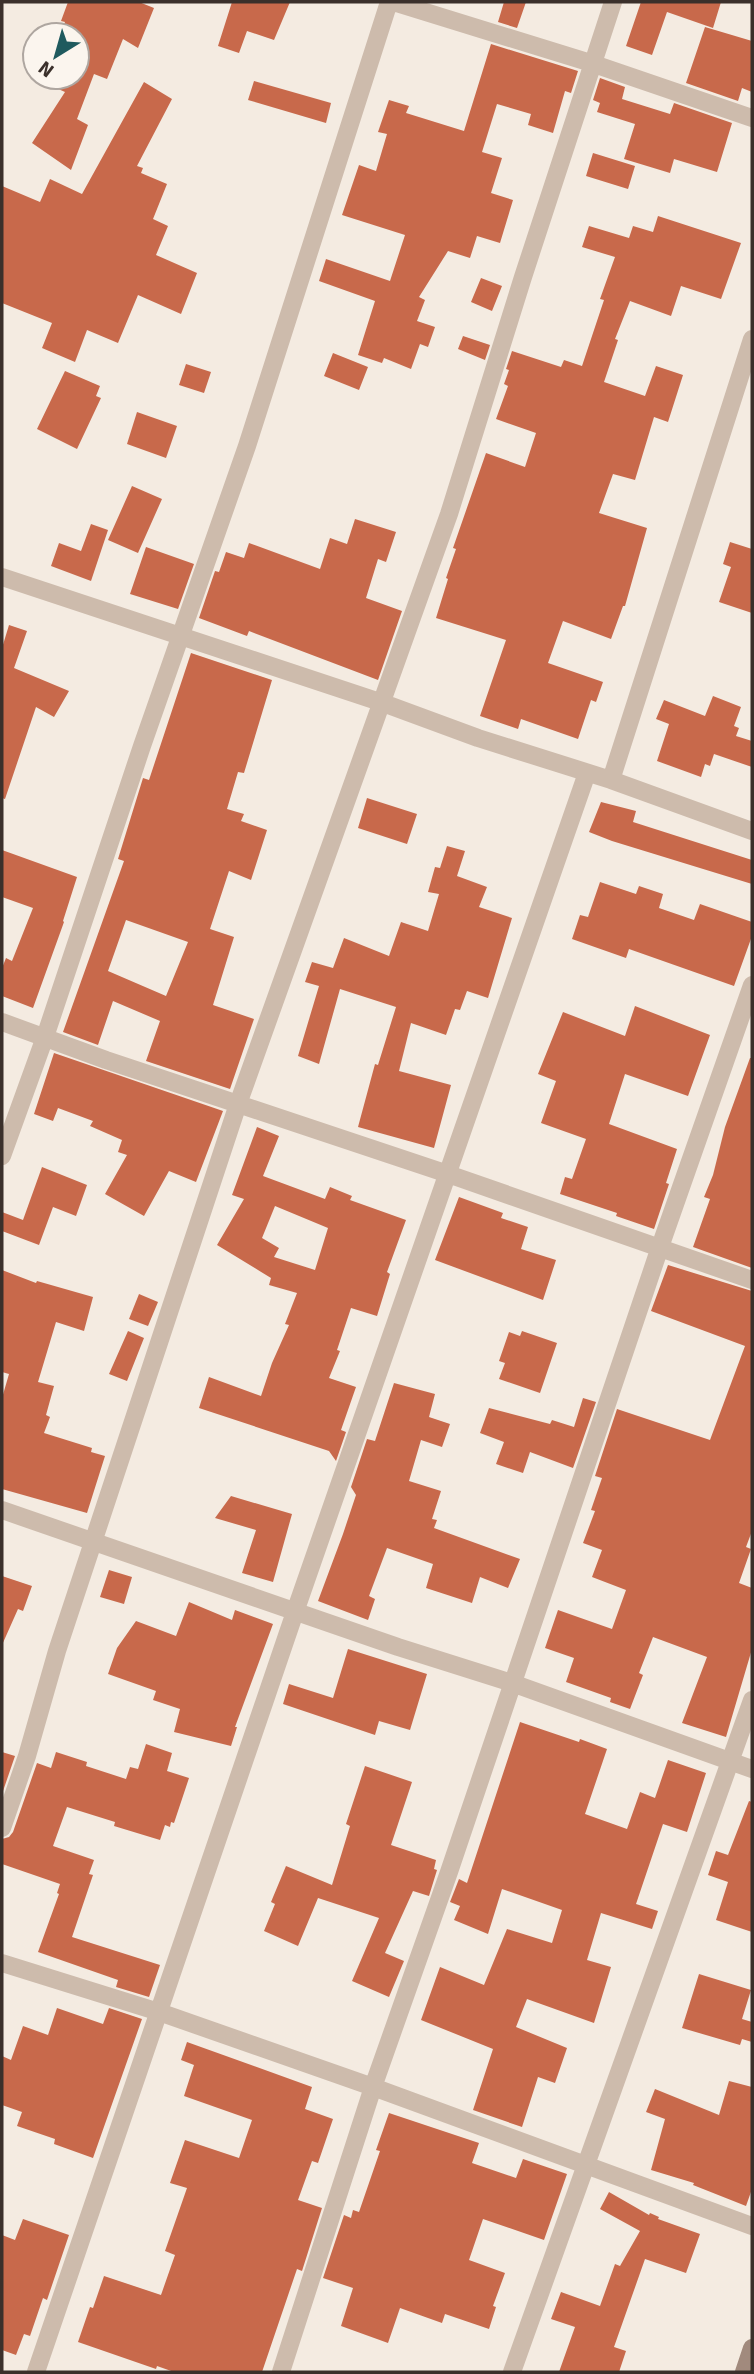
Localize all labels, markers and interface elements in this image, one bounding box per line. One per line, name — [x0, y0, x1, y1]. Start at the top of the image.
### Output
north arrow — [21, 21, 91, 91]
text: N — [34, 55, 59, 82]

